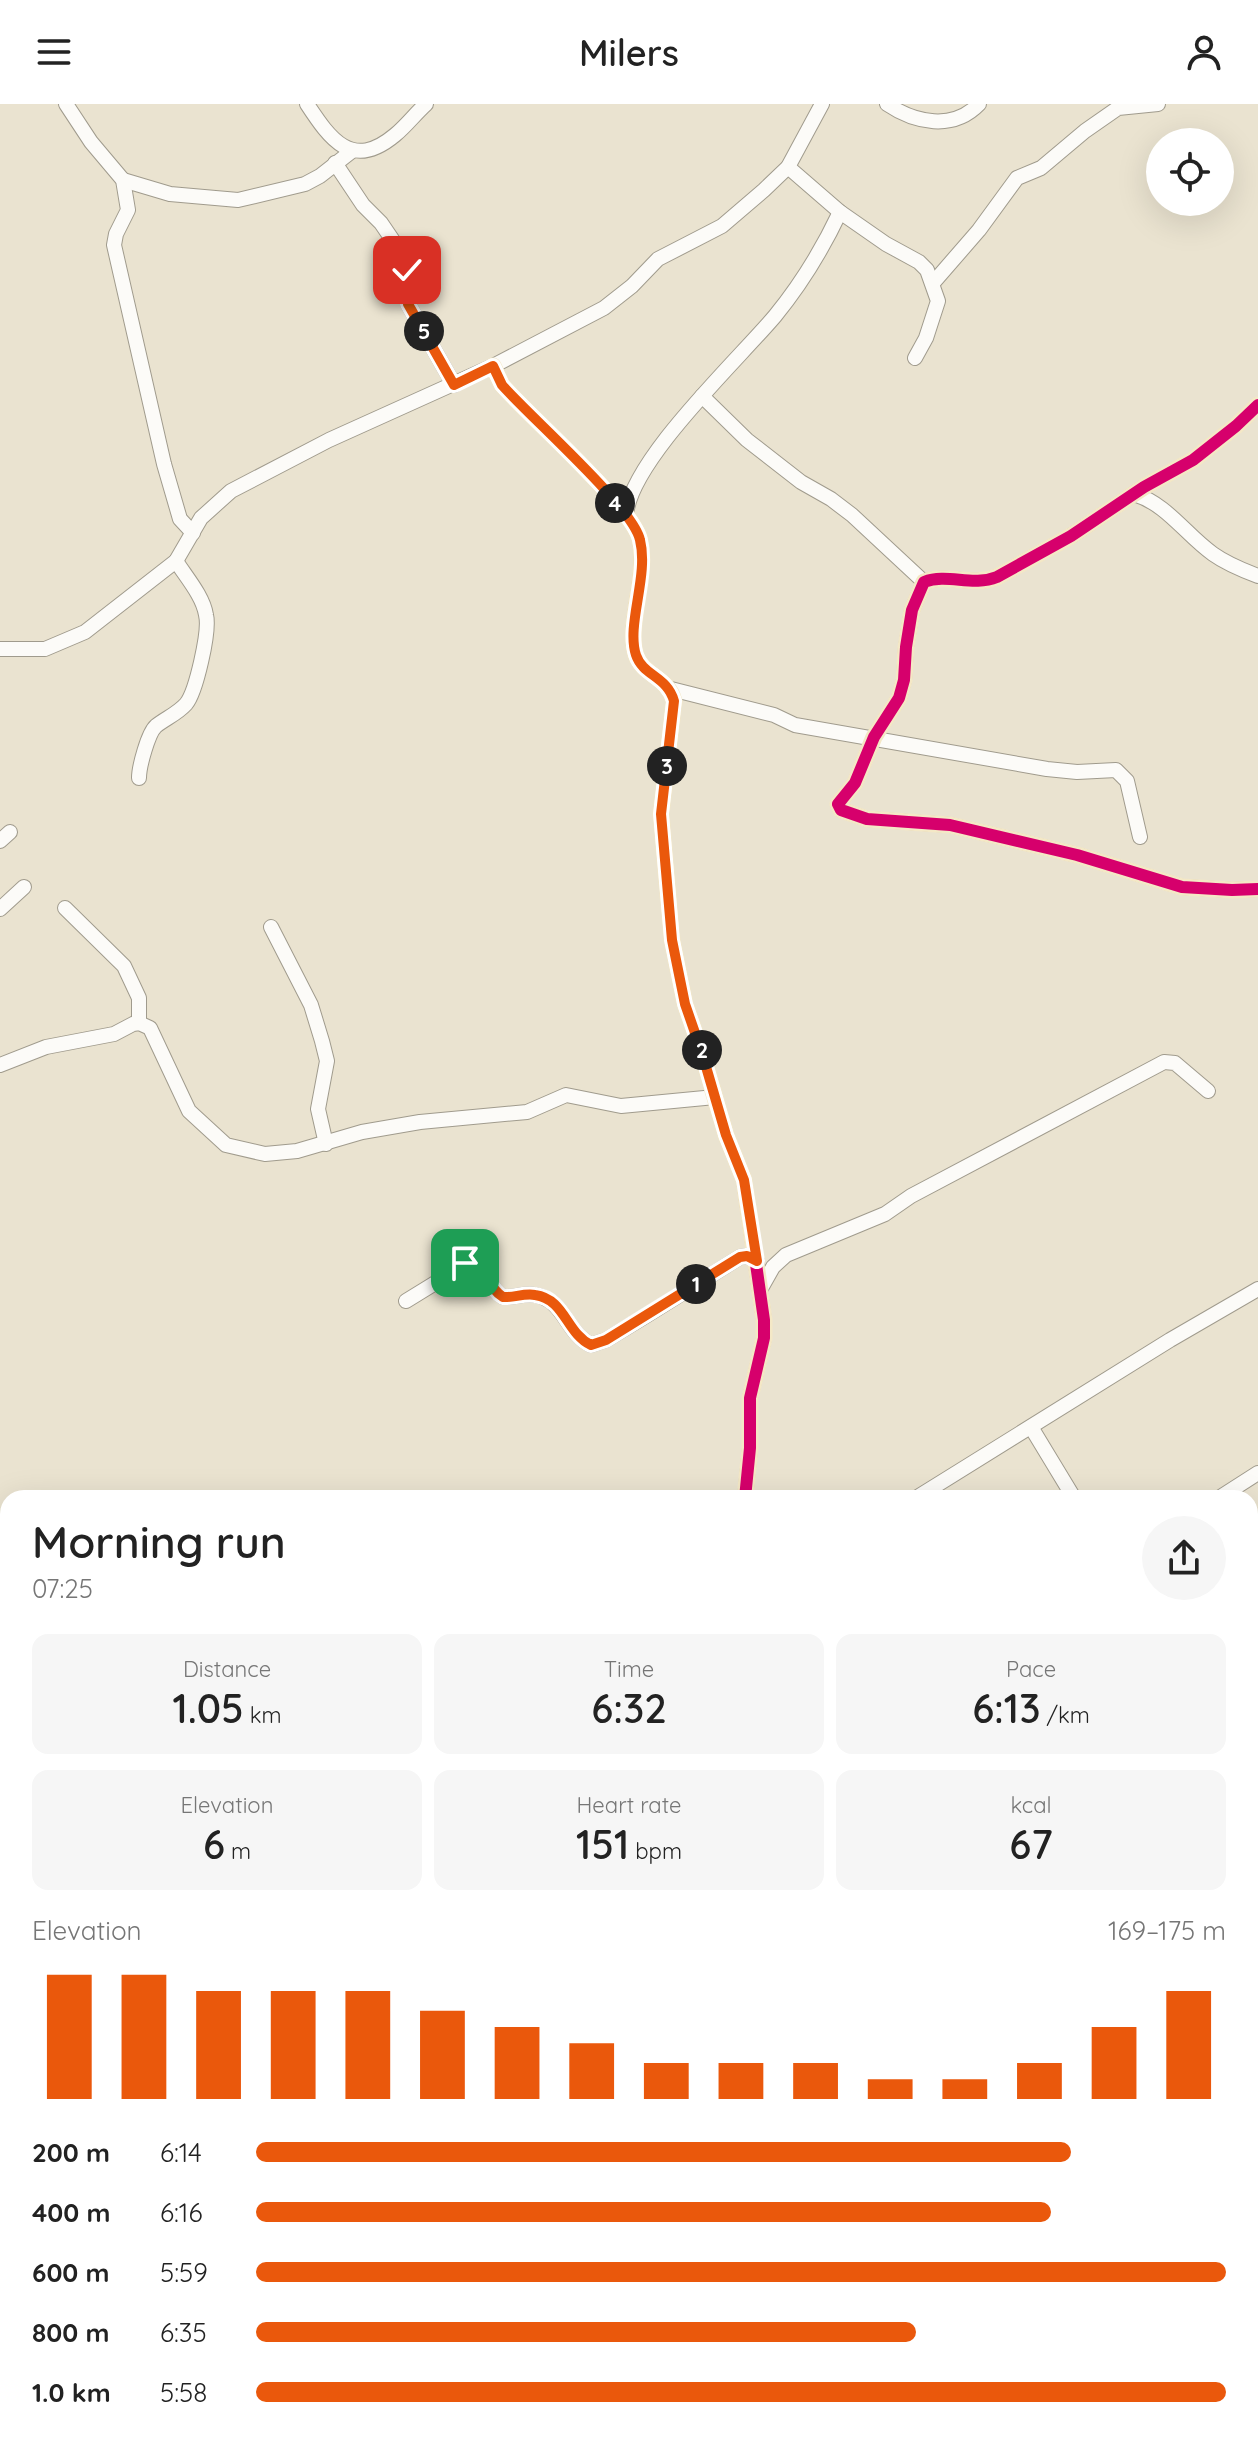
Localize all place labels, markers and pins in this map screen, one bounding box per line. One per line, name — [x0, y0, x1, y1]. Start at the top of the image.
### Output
pin — [373, 236, 441, 304]
pin: 5 — [404, 311, 444, 351]
pin: 4 — [595, 483, 635, 523]
pin: 3 — [647, 746, 687, 786]
pin: 2 — [682, 1030, 722, 1070]
pin — [431, 1229, 499, 1297]
pin: 1 — [676, 1264, 716, 1304]

